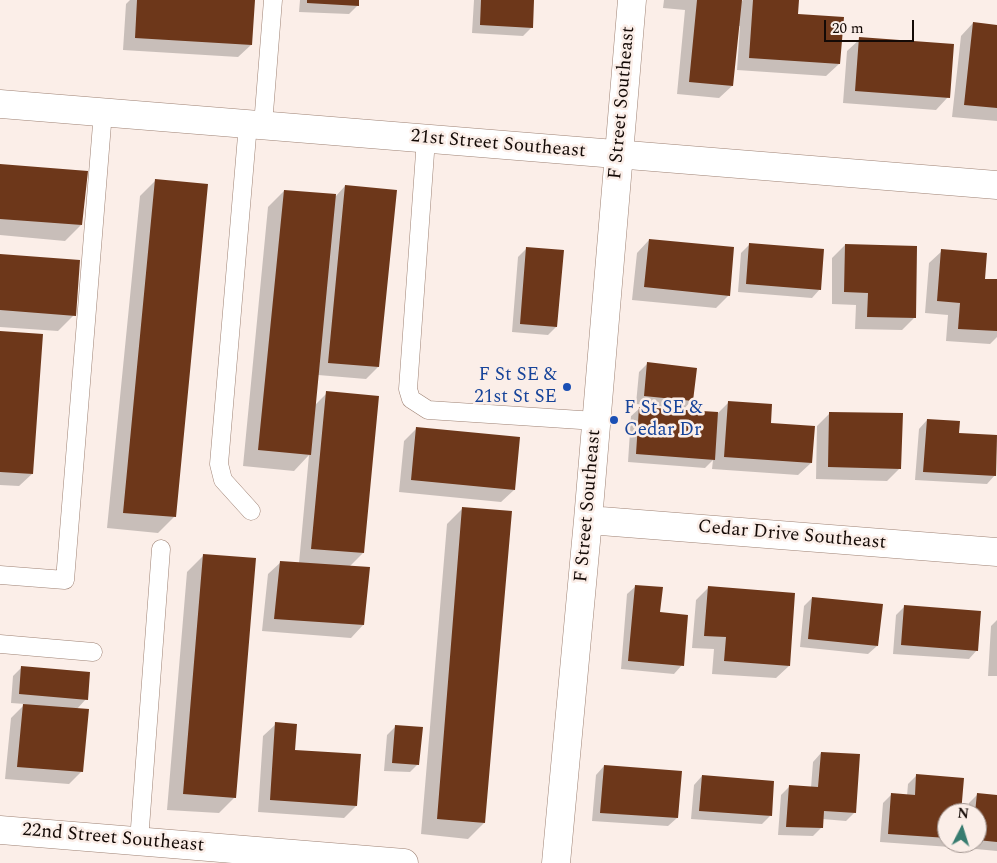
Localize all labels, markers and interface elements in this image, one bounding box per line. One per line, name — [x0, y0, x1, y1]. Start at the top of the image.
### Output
scale bar — [827, 10, 917, 42]
text: 20 m — [832, 17, 864, 40]
street label: F Street Southeast — [605, 26, 641, 180]
street label: 21st Street Southeast — [410, 126, 586, 164]
place label: F St SE & 21st St SE — [474, 365, 557, 409]
marker: F St SE & 21st St SE — [561, 381, 573, 393]
place label: F St SE & Cedar Dr — [624, 398, 703, 442]
marker: F St SE & Cedar Dr — [608, 414, 620, 426]
street label: F Street Southeast — [571, 429, 607, 583]
street label: Cedar Drive Southeast — [697, 516, 887, 556]
north arrow — [937, 803, 987, 853]
text: N — [957, 803, 970, 825]
street label: 22nd Street Southeast — [21, 820, 205, 858]

